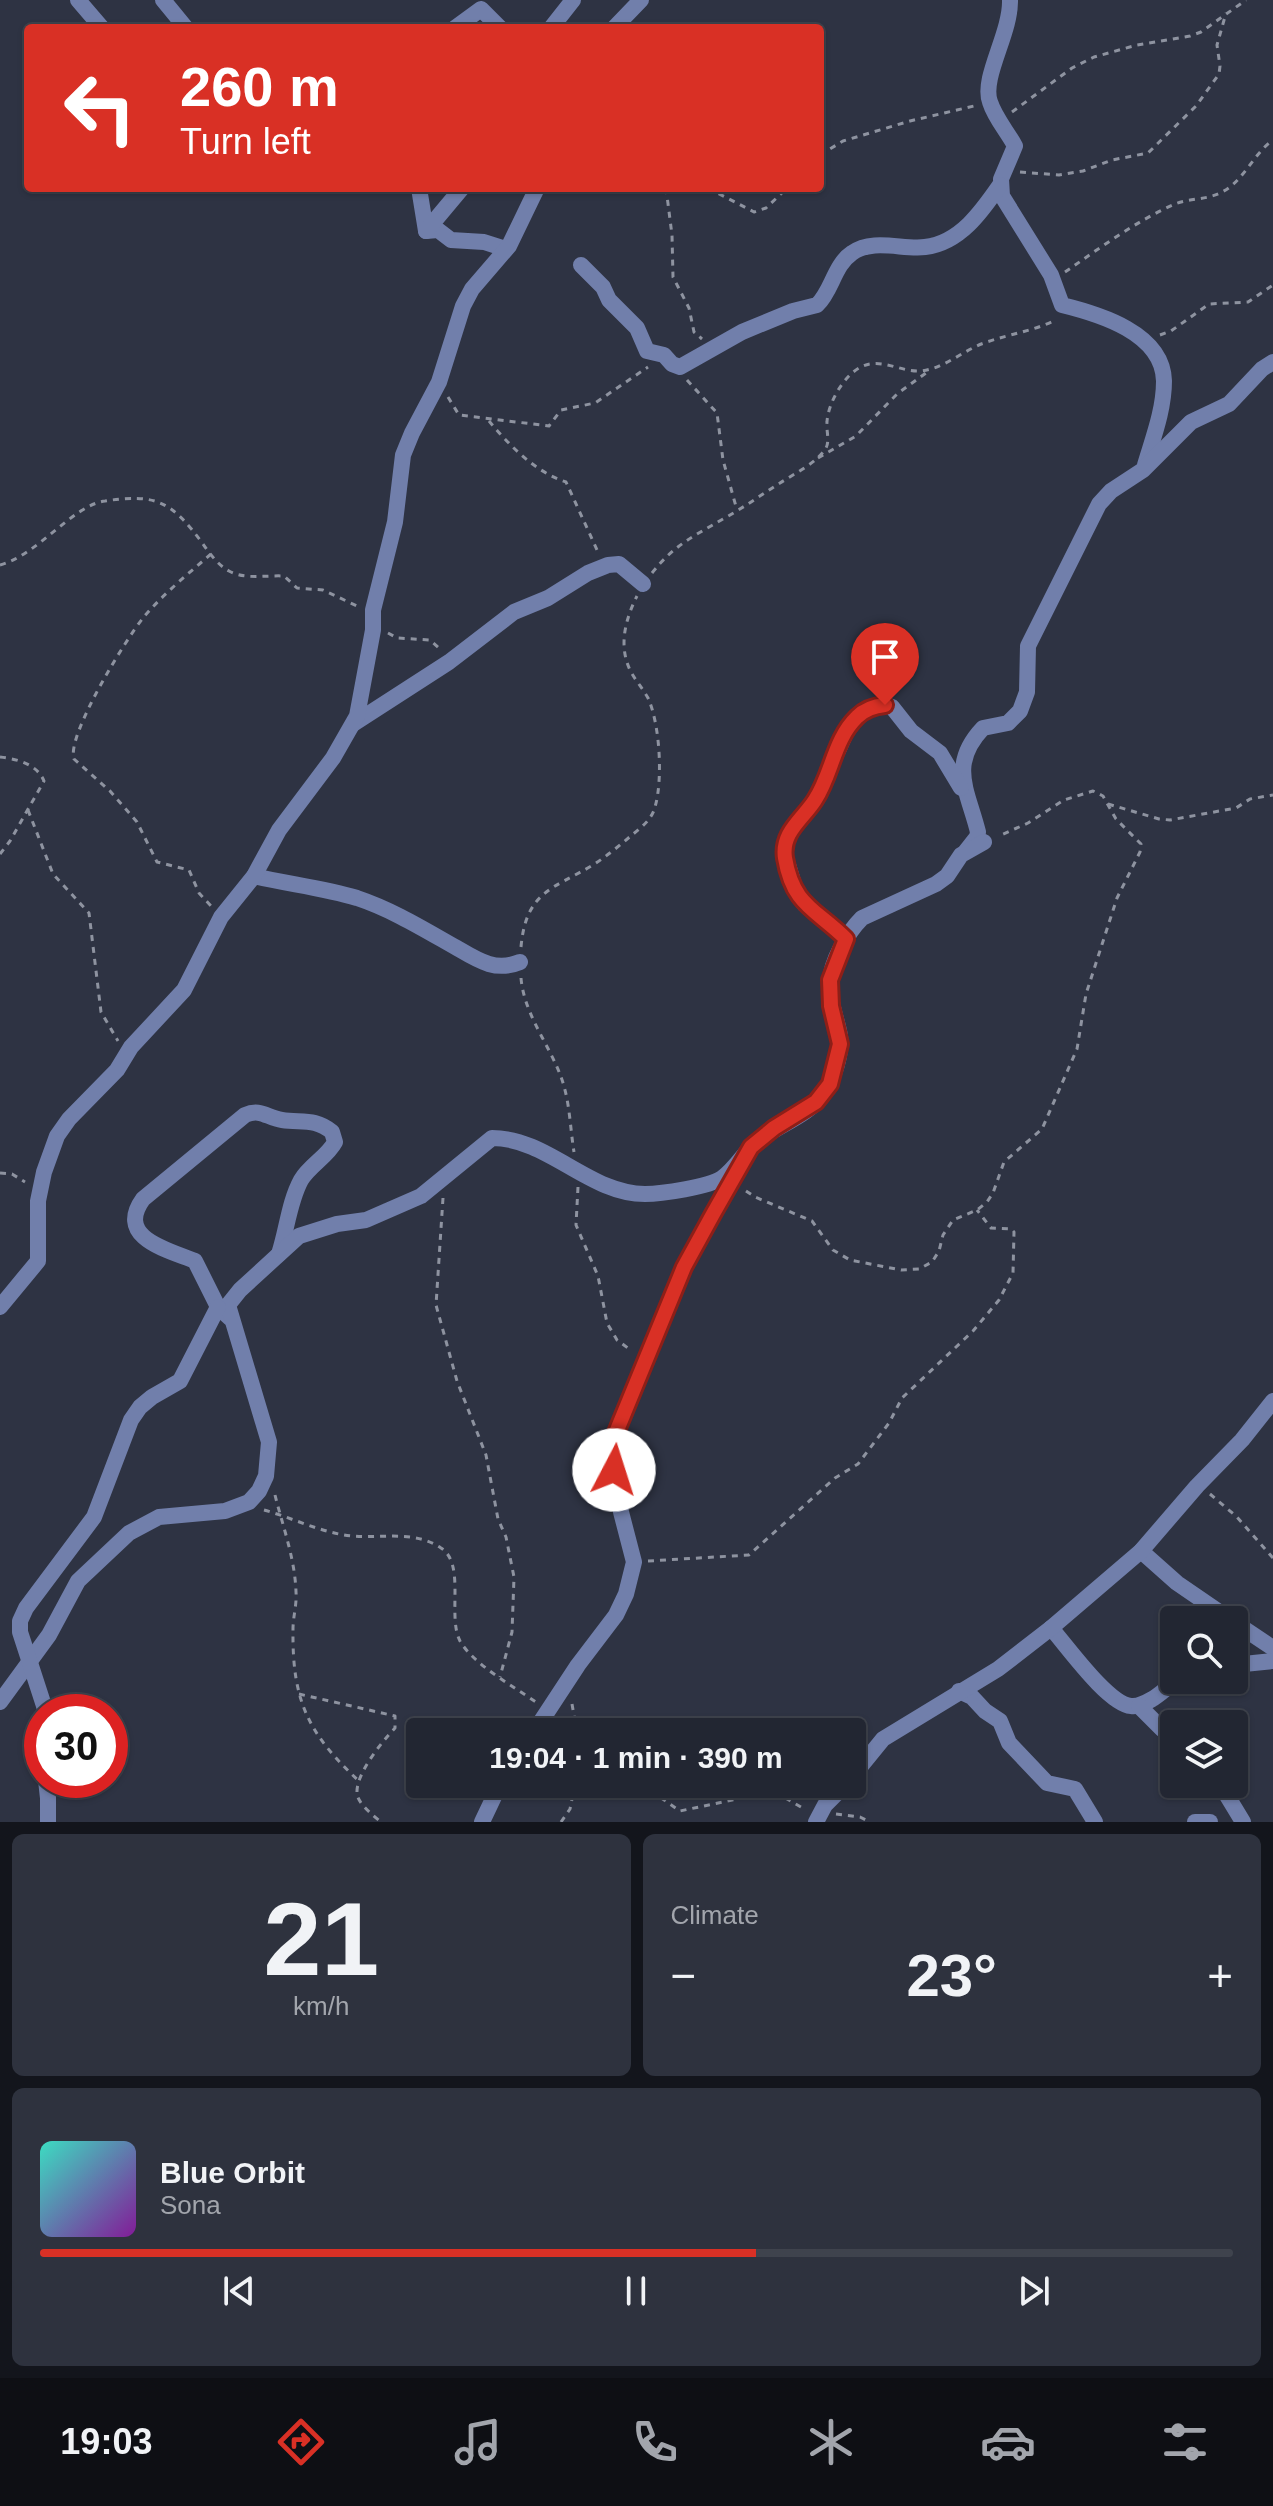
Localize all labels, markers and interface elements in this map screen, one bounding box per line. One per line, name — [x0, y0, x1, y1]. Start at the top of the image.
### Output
text: 260 m — [180, 55, 339, 118]
icon: left — [48, 56, 152, 160]
text: Turn left — [180, 121, 311, 162]
pin — [851, 623, 919, 705]
icon: arrive — [863, 635, 907, 679]
position arrow — [572, 1428, 656, 1512]
map controls — [1160, 1606, 1248, 1798]
button: search — [1160, 1606, 1248, 1694]
speed limit sign: 30 — [24, 1694, 128, 1798]
button: layers — [1160, 1710, 1248, 1798]
text: 19:04 · 1 min · 390 m — [489, 1741, 783, 1774]
text: 21 — [263, 1881, 379, 1997]
text: Climate — [671, 1900, 759, 1930]
text: 23° — [906, 1942, 997, 2009]
text: − — [671, 1951, 696, 2000]
text: + — [1207, 1951, 1233, 2000]
text: km/h — [293, 1991, 349, 2021]
text: Blue Orbit — [160, 2156, 305, 2189]
text: Sona — [160, 2190, 221, 2220]
icon: previous — [217, 2269, 261, 2313]
icon: pause — [614, 2269, 658, 2313]
icon: next — [1012, 2269, 1056, 2313]
icon: directions — [273, 2414, 329, 2470]
icon: music — [450, 2414, 506, 2470]
icon: phone — [627, 2414, 683, 2470]
icon: climate — [803, 2414, 859, 2470]
icon: car — [980, 2414, 1036, 2470]
icon: filters — [1157, 2414, 1213, 2470]
text: 19:03 — [60, 2421, 152, 2462]

